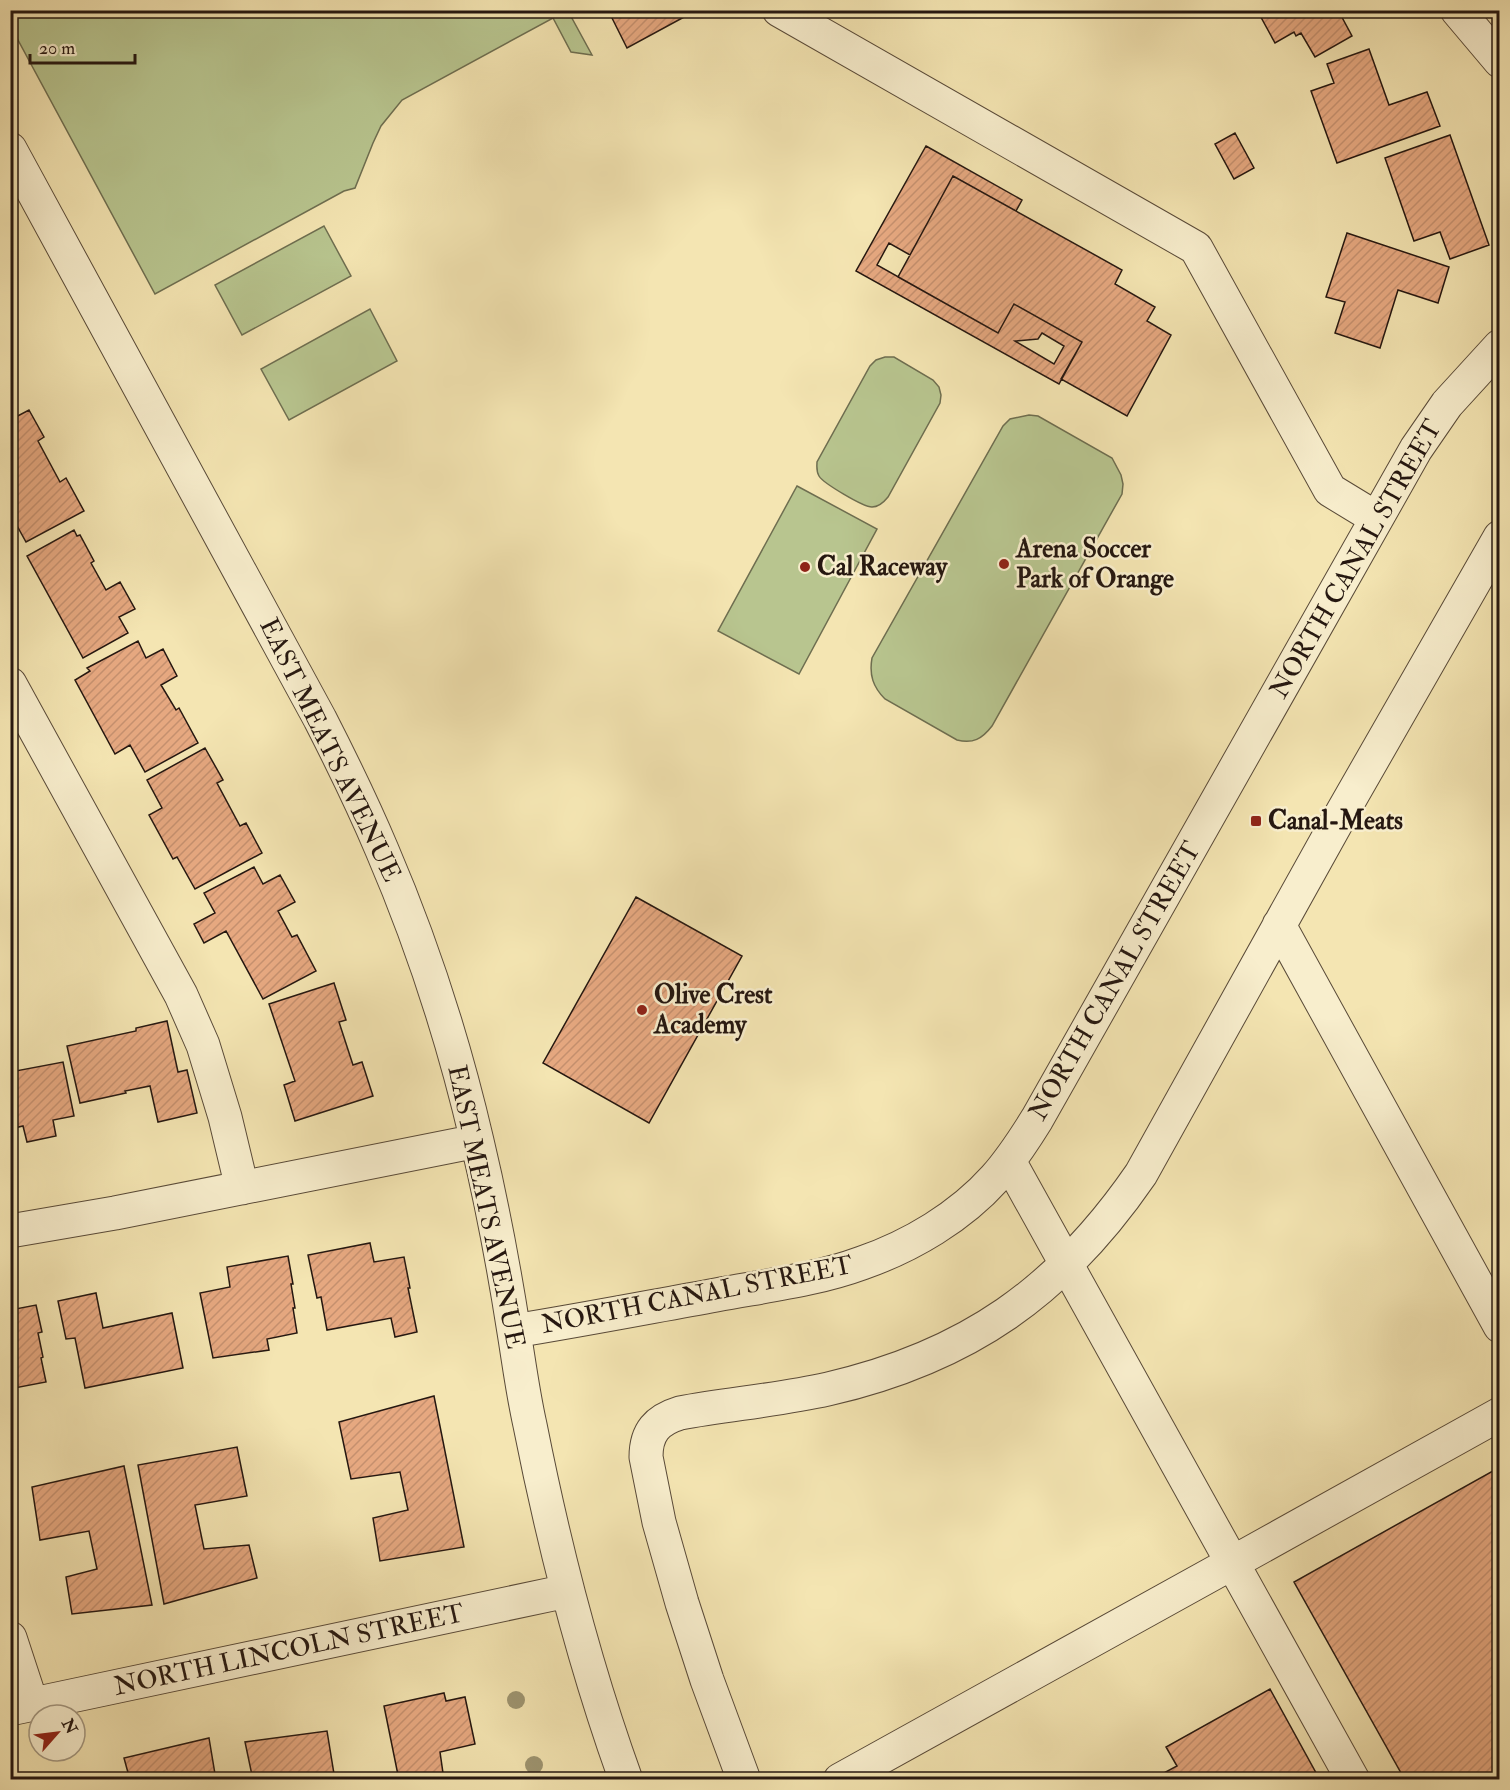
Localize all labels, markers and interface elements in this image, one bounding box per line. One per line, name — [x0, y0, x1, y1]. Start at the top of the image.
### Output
scale bar — [30, 27, 135, 65]
text: 20 m — [39, 37, 75, 60]
street label: NORTH CANAL STREET — [1263, 414, 1449, 704]
place label: Arena Soccer Park of Orange — [1015, 533, 1174, 596]
place label: Cal Raceway — [817, 551, 949, 584]
marker: Arena Soccer Park of Orange — [997, 557, 1011, 571]
marker: Cal Raceway — [798, 560, 812, 574]
street label: EAST MEATS AVENUE — [252, 613, 408, 887]
place label: Canal-Meats — [1268, 805, 1403, 837]
marker: Canal-Meats — [1249, 814, 1263, 828]
street label: NORTH CANAL STREET — [1022, 836, 1208, 1126]
place label: Olive Crest Academy — [653, 979, 773, 1042]
marker: Olive Crest Academy — [635, 1003, 649, 1017]
street label: EAST MEATS AVENUE — [440, 1062, 532, 1352]
street label: NORTH CANAL STREET — [539, 1249, 855, 1341]
street label: NORTH LINCOLN STREET — [111, 1597, 467, 1703]
north arrow — [27, 1703, 87, 1763]
text: N — [57, 1715, 82, 1738]

